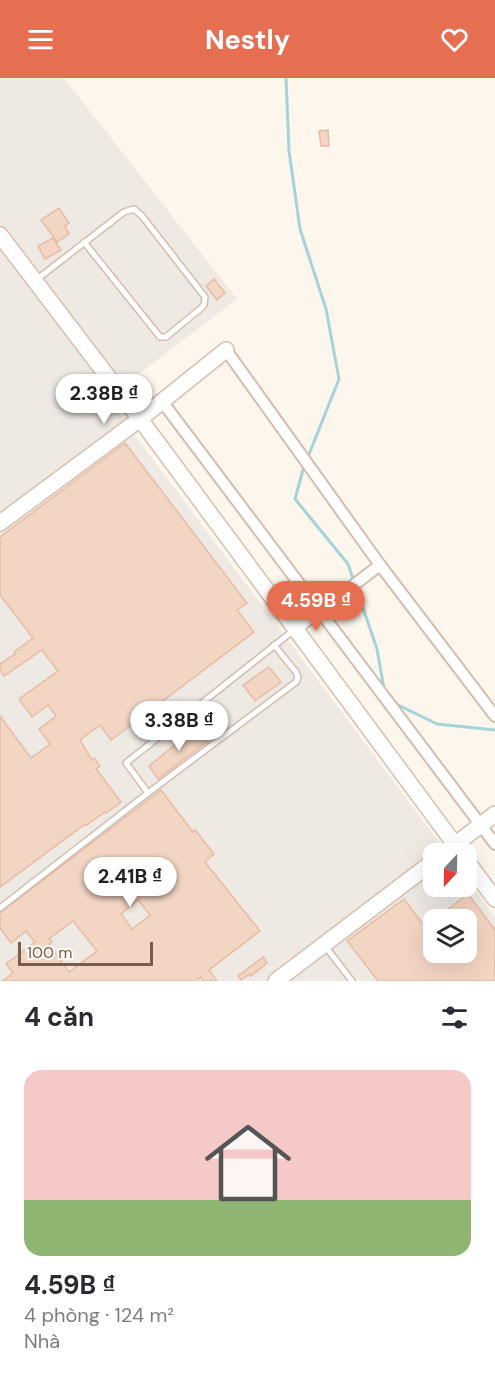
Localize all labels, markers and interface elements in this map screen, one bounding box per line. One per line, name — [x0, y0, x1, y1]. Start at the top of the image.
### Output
text: Nestly — [205, 22, 290, 57]
icon: menu — [24, 23, 57, 56]
icon: heart — [438, 23, 471, 56]
pin: 2.38B ₫ — [49, 374, 159, 425]
text: 2.38B ₫ — [69, 380, 139, 406]
pin: 4.59B ₫ — [261, 581, 371, 632]
text: 4.59B ₫ — [281, 587, 351, 613]
pin: 3.38B ₫ — [124, 701, 234, 752]
text: 3.38B ₫ — [144, 707, 214, 733]
north arrow — [423, 843, 477, 897]
map controls — [423, 843, 477, 963]
pin: 2.41B ₫ — [75, 857, 185, 908]
text: 2.41B ₫ — [98, 863, 162, 889]
button: layers — [423, 909, 477, 963]
scale bar — [18, 939, 153, 966]
text: 100 m — [27, 942, 72, 963]
text: 4 căn — [24, 1000, 94, 1034]
icon: filters — [438, 1001, 471, 1034]
icon: home — [194, 1109, 302, 1217]
text: 4.59B ₫ — [24, 1268, 116, 1302]
text: 4 phòng · 124 m² — [24, 1302, 174, 1328]
text: Nhà — [24, 1328, 60, 1354]

